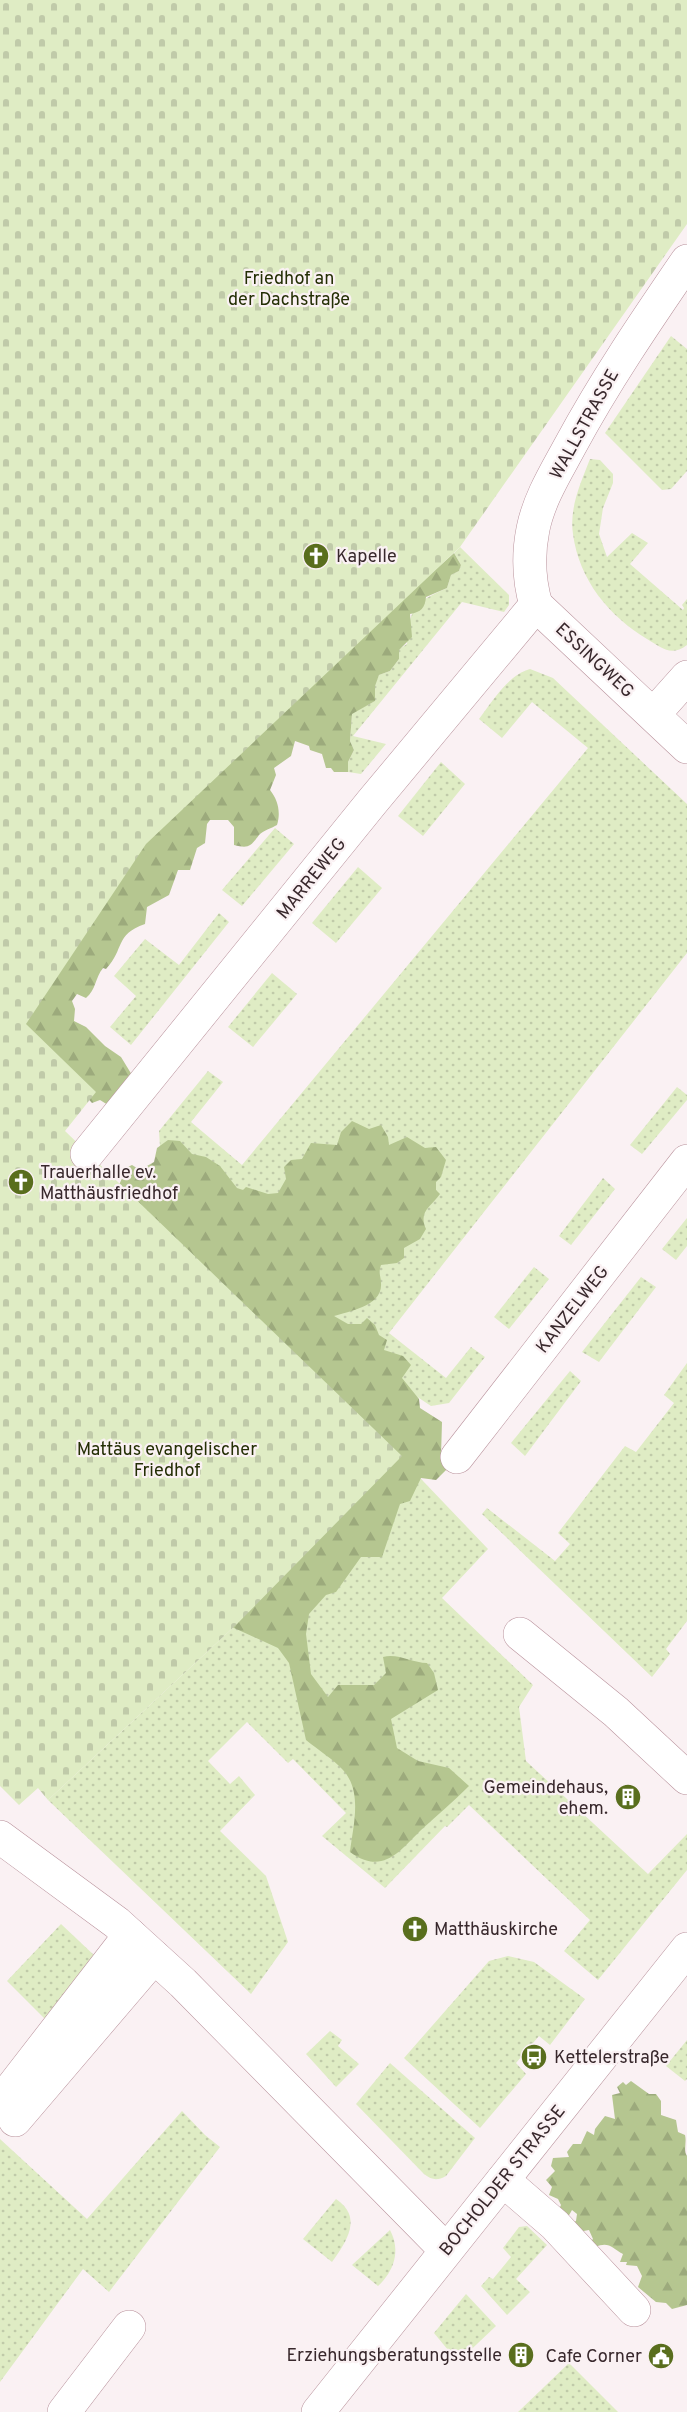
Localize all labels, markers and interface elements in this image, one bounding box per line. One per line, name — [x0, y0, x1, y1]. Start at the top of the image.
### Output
park label: Friedhof an der Dachstraße — [228, 268, 350, 312]
street label: WALLSTRASSE — [546, 365, 625, 484]
church icon: Kapelle — [301, 541, 331, 571]
place label: Kapelle — [336, 546, 397, 569]
street label: ESSINGWEG — [550, 619, 638, 704]
street label: MARREWEG — [272, 834, 352, 924]
place label: Trauerhalle ev. Matthäusfriedhof — [40, 1162, 178, 1206]
church icon: Trauerhalle ev. Matthäusfriedhof — [6, 1167, 36, 1197]
street label: KANZELWEG — [532, 1261, 615, 1359]
park label: Mattäus evangelischer Friedhof — [77, 1439, 257, 1483]
place label: Gemeindehaus, ehem. — [483, 1777, 608, 1821]
building icon: Gemeindehaus, ehem. — [613, 1782, 643, 1812]
church icon: Matthäuskirche — [400, 1914, 430, 1944]
place label: Matthäuskirche — [434, 1919, 558, 1942]
bus stop icon: Kettelerstraße — [519, 2042, 549, 2072]
place label: Kettelerstraße — [554, 2047, 669, 2070]
street label: BOCHOLDER STRASSE — [435, 2101, 571, 2261]
building icon: Erziehungsberatungsstelle — [506, 2340, 536, 2370]
public building icon: Cafe Corner — [646, 2341, 676, 2371]
place label: Erziehungsberatungsstelle — [286, 2345, 502, 2368]
place label: Cafe Corner — [546, 2346, 642, 2369]

